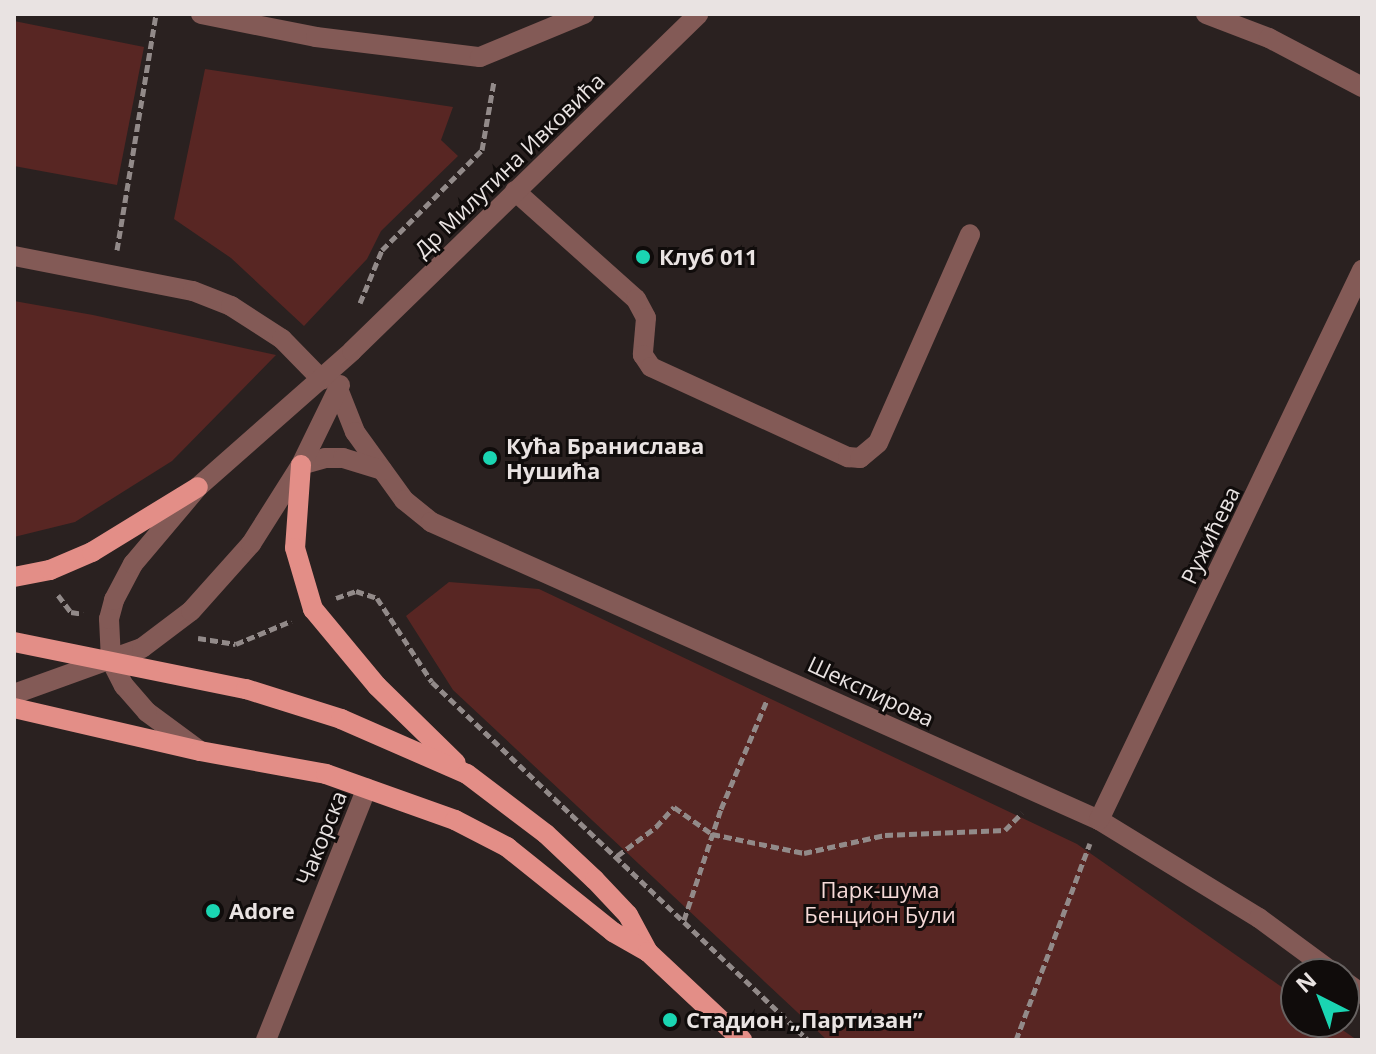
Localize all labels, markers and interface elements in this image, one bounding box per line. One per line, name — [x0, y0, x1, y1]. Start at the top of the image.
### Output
street label: Др Милутина Ивковића — [408, 67, 610, 263]
place label: Клуб 011 — [659, 244, 758, 270]
marker: Клуб 011 — [634, 248, 652, 266]
place label: Кућа Бранислава Нушића — [506, 432, 704, 484]
marker: Кућа Бранислава Нушића — [481, 449, 499, 467]
street label: Ружићева — [1175, 482, 1245, 588]
street label: Шекспирова — [804, 650, 938, 732]
street label: Чакорска — [290, 787, 352, 889]
park label: Парк-шума Бенцион Були — [804, 876, 956, 928]
place label: Adore — [229, 898, 295, 924]
marker: Adore — [204, 902, 222, 920]
north arrow — [1280, 958, 1360, 1038]
text: N — [1289, 965, 1322, 999]
place label: Стадион „Партизан” — [686, 1007, 923, 1033]
marker: Стадион „Партизан” — [661, 1011, 679, 1029]

